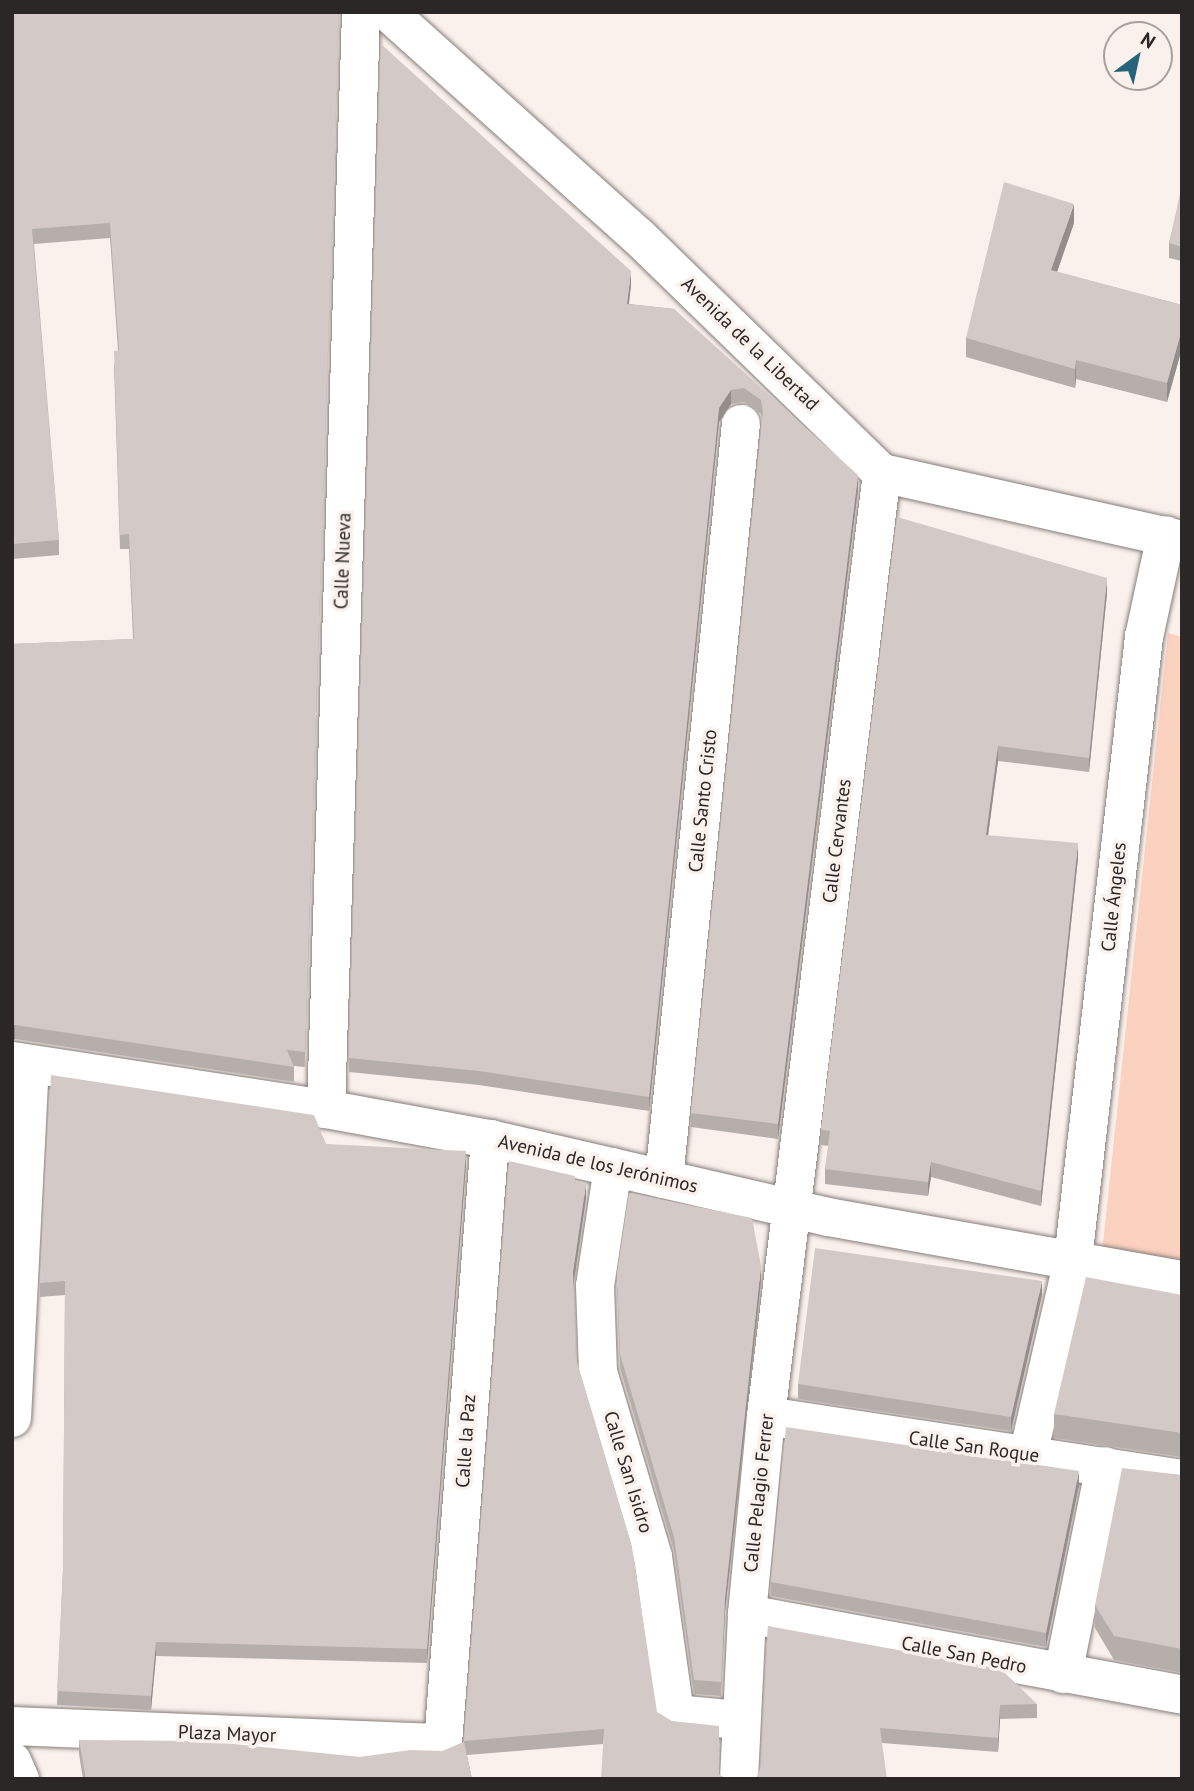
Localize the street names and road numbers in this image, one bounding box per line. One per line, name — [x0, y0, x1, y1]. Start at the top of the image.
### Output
street label: Avenida de la Libertad — [677, 273, 823, 415]
street label: Calle Nueva — [330, 512, 356, 610]
street label: Calle Santo Cristo — [684, 728, 722, 874]
street label: Calle Cervantes — [818, 778, 856, 904]
street label: Calle Ángeles — [1097, 841, 1131, 953]
street label: Avenida de los Jerónimos — [496, 1130, 700, 1198]
street label: Calle la Paz — [451, 1393, 481, 1489]
street label: Calle San Isidro — [599, 1408, 657, 1536]
street label: Calle Pelagio Ferrer — [739, 1413, 779, 1573]
street label: Calle San Roque — [907, 1427, 1041, 1467]
street label: Calle San Pedro — [899, 1632, 1029, 1678]
street label: Plaza Mayor — [177, 1721, 277, 1747]

